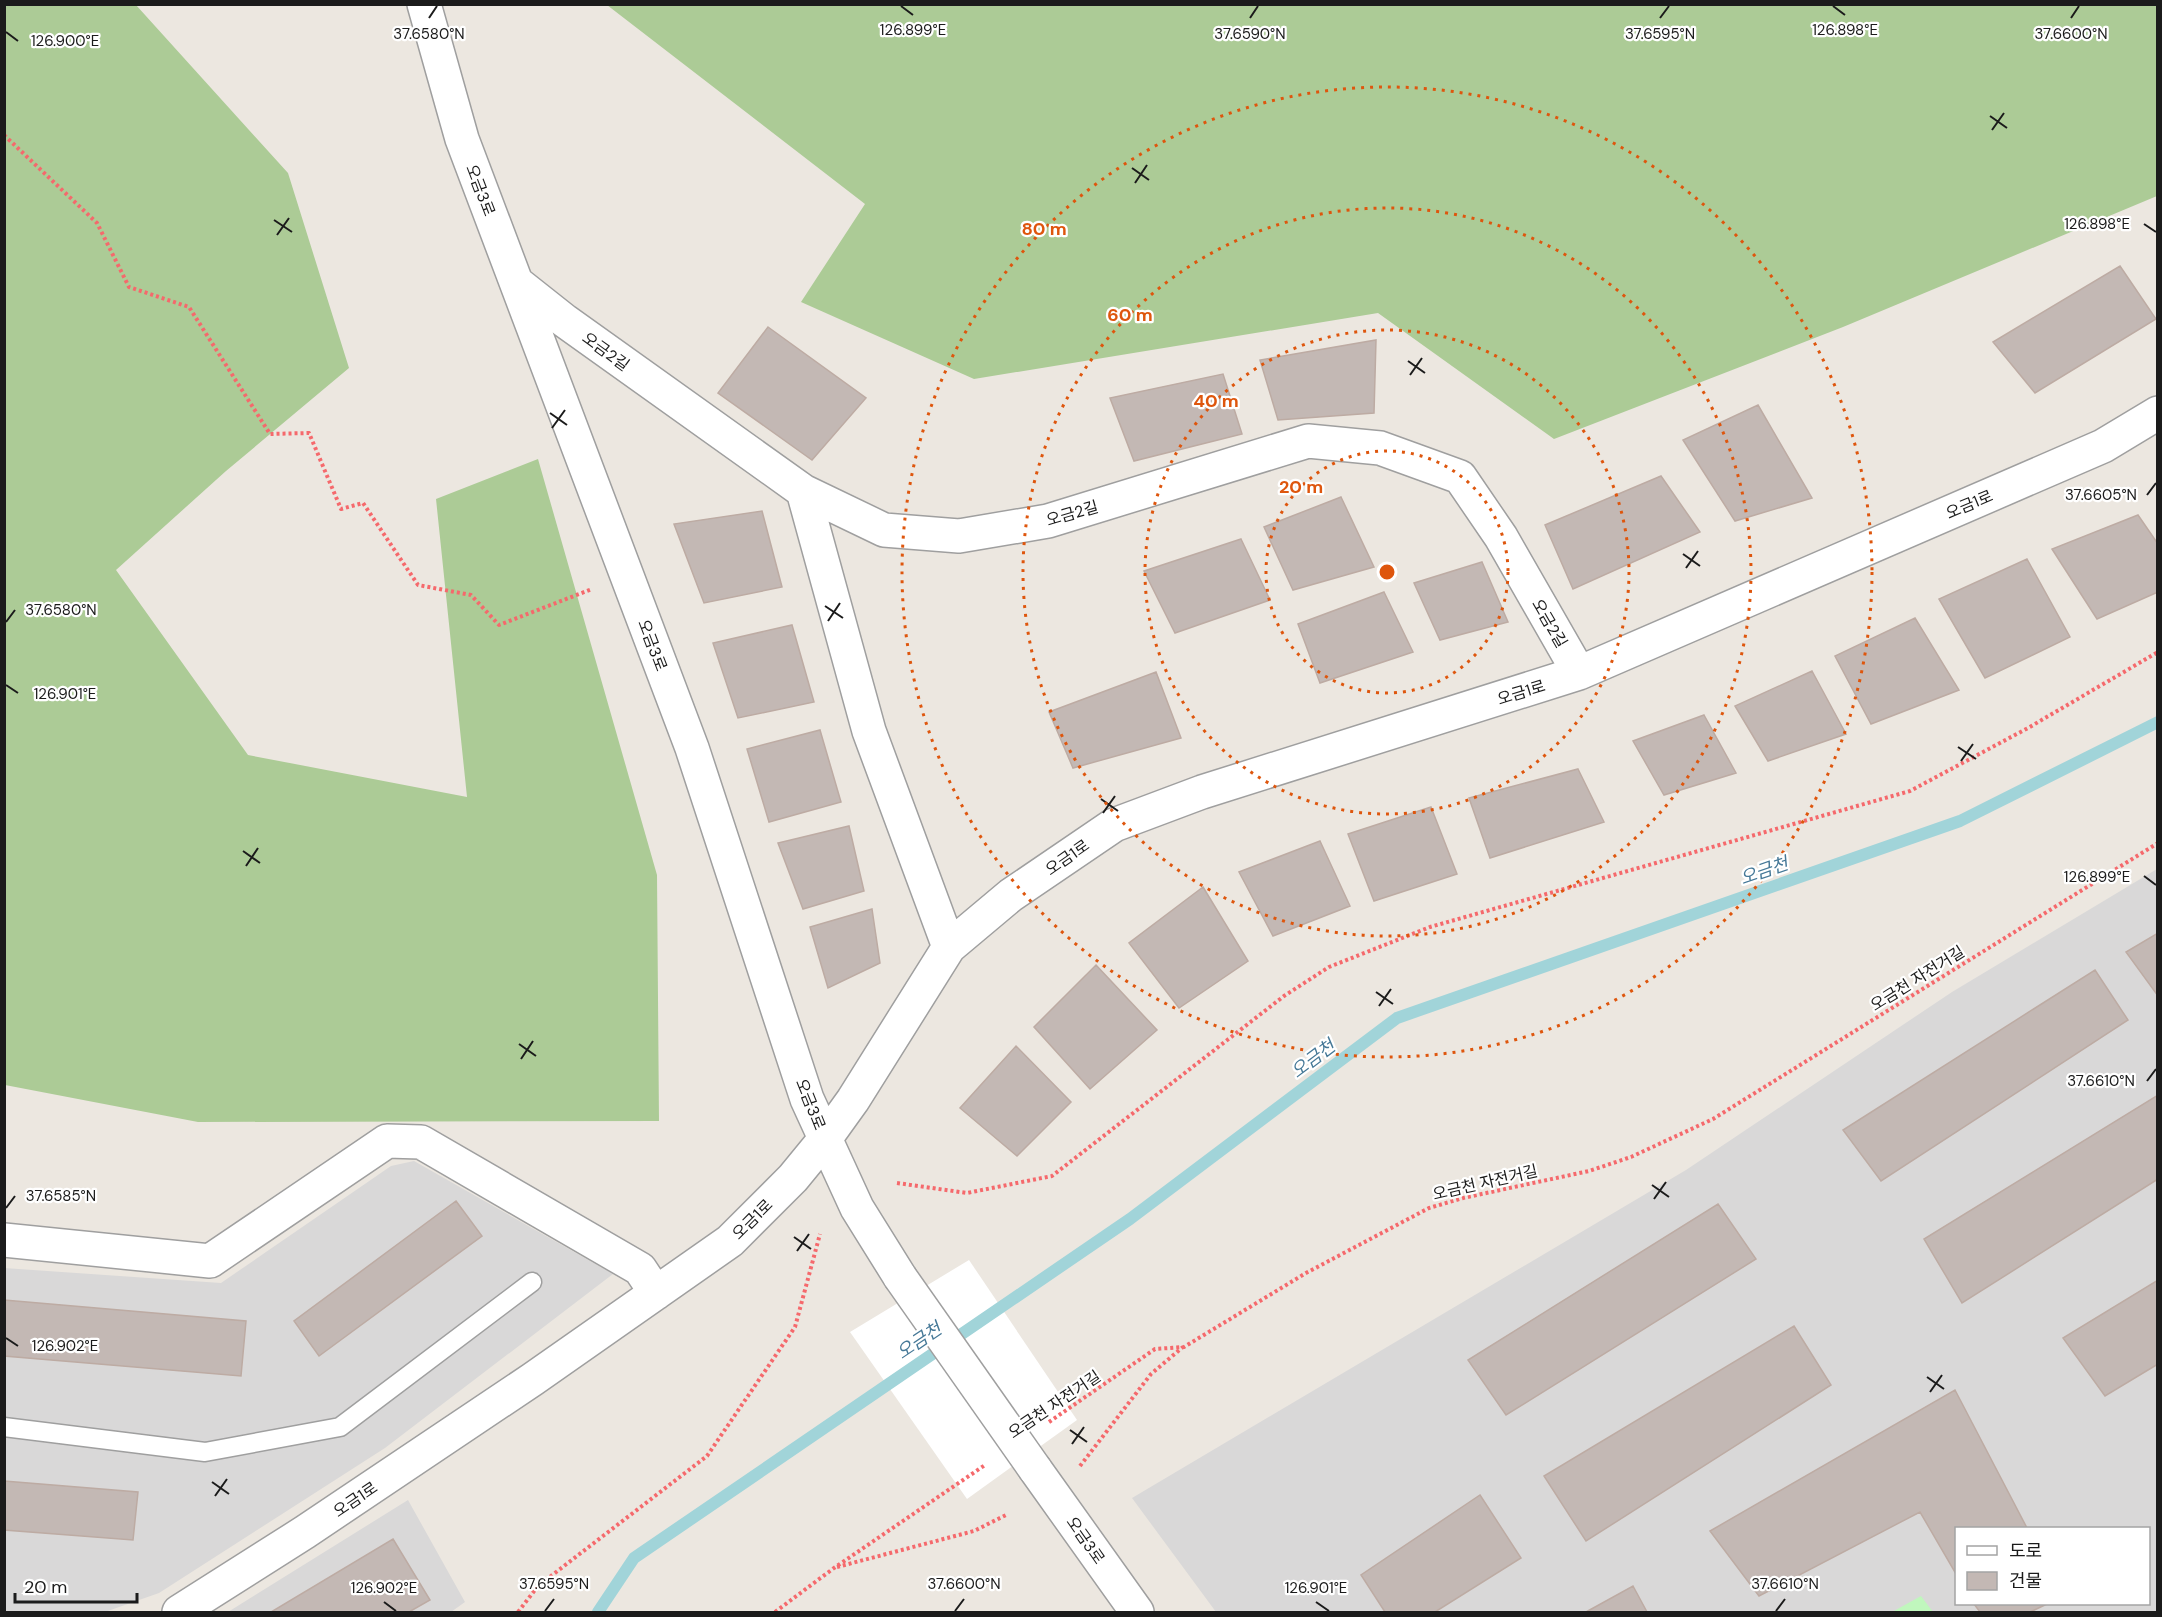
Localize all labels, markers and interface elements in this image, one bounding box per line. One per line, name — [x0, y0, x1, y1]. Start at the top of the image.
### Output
text: 126.899°E — [880, 20, 946, 40]
text: 126.898°E — [1812, 20, 1878, 40]
text: 37.6580°N — [393, 24, 465, 44]
text: 37.6590°N — [1214, 24, 1286, 44]
text: 37.6595°N — [1625, 24, 1695, 44]
text: 37.6600°N — [2034, 24, 2108, 44]
text: 126.900°E — [31, 31, 99, 51]
street label: 오금3로 — [461, 161, 500, 219]
text: 126.898°E — [2064, 214, 2130, 234]
text: 80 m — [1021, 217, 1067, 241]
text: 60 m — [1107, 303, 1153, 327]
street label: 오금2길 — [578, 327, 633, 376]
text: 40 m — [1193, 389, 1239, 413]
text: 20 m — [1279, 475, 1323, 499]
street label: 오금1로 — [1942, 485, 1996, 524]
text: 37.6605°N — [2065, 485, 2137, 505]
street label: 오금2길 — [1044, 496, 1101, 531]
centre of rings — [1377, 562, 1397, 582]
street label: 오금2길 — [1527, 595, 1572, 652]
text: 37.6580°N — [25, 600, 97, 620]
street label: 오금3로 — [633, 616, 672, 674]
street label: 오금1로 — [1495, 675, 1548, 710]
text: 126.901°E — [34, 684, 96, 704]
street label: 오금1로 — [1041, 835, 1094, 880]
water label: 오금천 — [1737, 851, 1794, 890]
text: 126.899°E — [2064, 867, 2130, 887]
street label: 오금천 자전거길 — [1866, 941, 1968, 1016]
water label: 오금천 — [1286, 1033, 1342, 1084]
text: 37.6610°N — [2067, 1071, 2135, 1091]
street label: 오금3로 — [791, 1075, 830, 1133]
street label: 오금천 자전거길 — [1430, 1160, 1540, 1205]
text: 37.6585°N — [26, 1186, 96, 1206]
street label: 오금1로 — [728, 1194, 777, 1244]
water label: 오금천 — [892, 1316, 948, 1365]
text: 126.902°E — [32, 1336, 98, 1356]
street label: 오금천 자전거길 — [1004, 1366, 1105, 1443]
street label: 오금1로 — [329, 1477, 382, 1522]
street label: 오금3로 — [1062, 1512, 1110, 1568]
legend — [1955, 1527, 2150, 1605]
text: 도로 — [2009, 1539, 2042, 1563]
scale bar — [15, 1566, 136, 1604]
text: 건물 — [2009, 1569, 2042, 1593]
text: 37.6595°N — [519, 1574, 589, 1594]
text: 37.6600°N — [927, 1574, 1001, 1594]
text: 37.6610°N — [1751, 1574, 1819, 1594]
text: 20 m — [24, 1575, 67, 1599]
text: 126.902°E — [351, 1578, 417, 1598]
text: 126.901°E — [1285, 1578, 1347, 1598]

